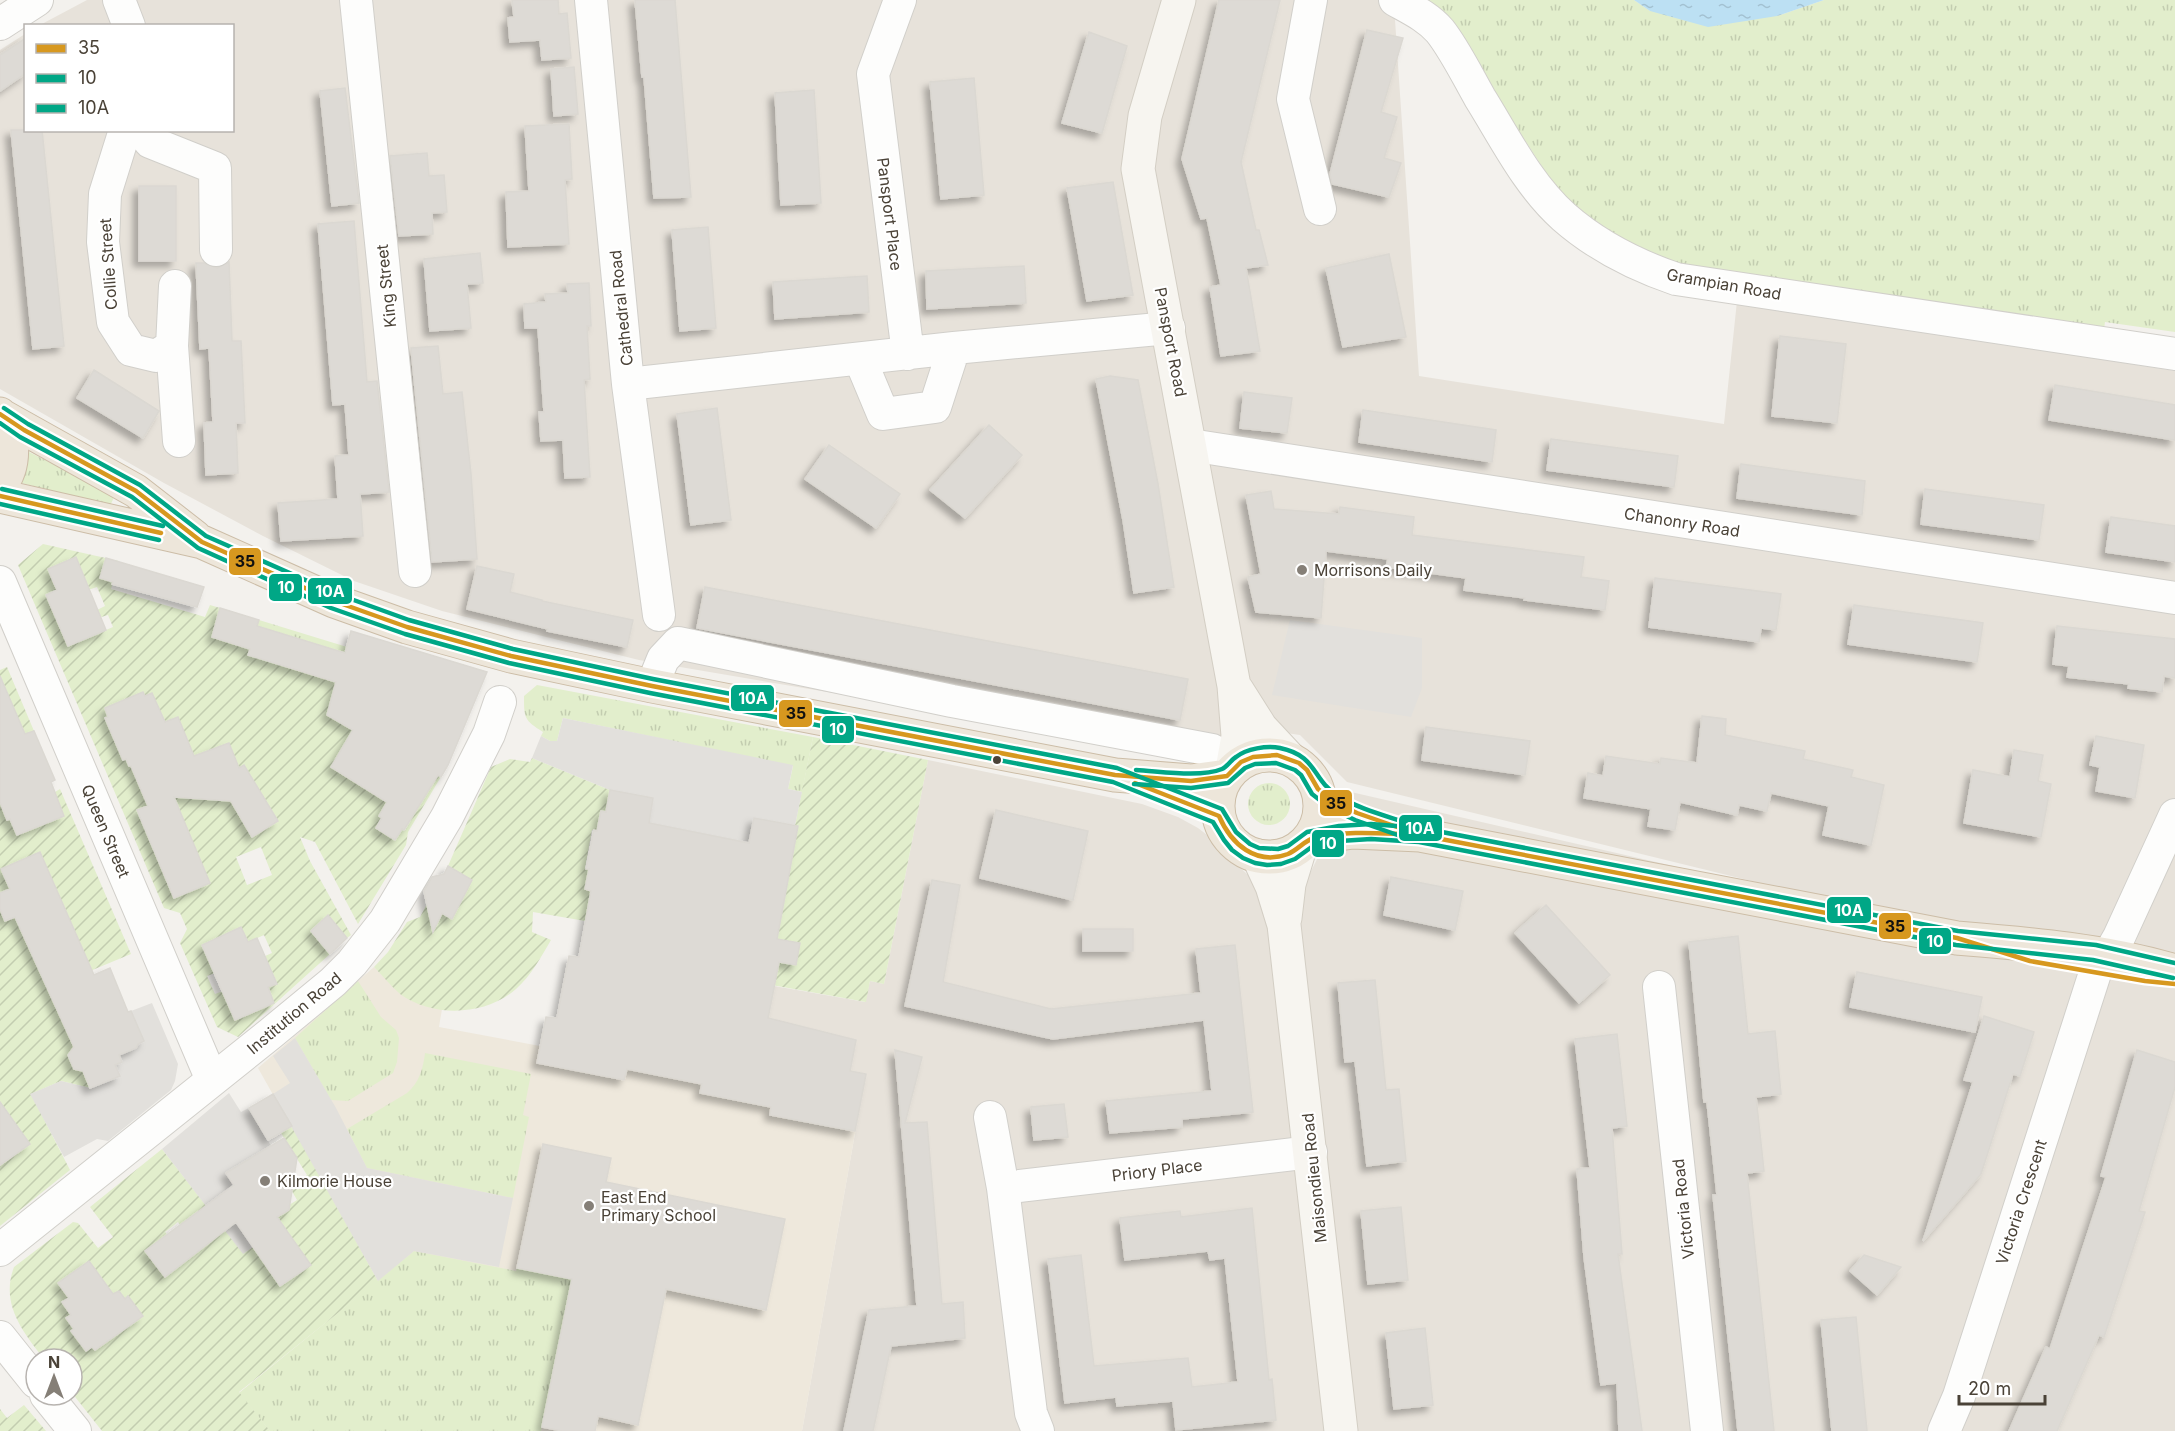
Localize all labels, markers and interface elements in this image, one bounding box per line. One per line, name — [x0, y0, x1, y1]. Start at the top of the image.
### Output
legend — [24, 24, 234, 132]
text: 35 — [78, 37, 100, 58]
text: 10 — [78, 67, 97, 88]
text: 10A — [78, 97, 109, 118]
street label: Pansport Place — [873, 156, 907, 272]
street label: Collie Street — [95, 217, 121, 311]
street label: King Street — [372, 243, 400, 329]
street label: Cathedral Road — [605, 249, 637, 367]
street label: Grampian Road — [1665, 264, 1783, 304]
street label: Pansport Road — [1151, 286, 1191, 398]
street label: Chanonry Road — [1623, 503, 1741, 541]
line badge: 35 — [228, 547, 262, 576]
text: 35 — [235, 551, 255, 571]
place label: Morrisons Daily — [1314, 560, 1432, 580]
marker: Morrisons Daily — [1295, 563, 1309, 577]
line badge: 10 — [268, 573, 303, 602]
text: 10 — [277, 577, 295, 597]
line badge: 10A — [307, 577, 353, 605]
text: 10A — [315, 581, 345, 601]
line badge: 10A — [730, 684, 775, 712]
text: 10A — [738, 688, 768, 708]
line badge: 35 — [778, 699, 813, 728]
text: 35 — [786, 703, 806, 723]
line badge: 10 — [821, 715, 855, 744]
text: 10 — [829, 719, 847, 739]
unlabelled marker — [991, 754, 1003, 766]
street label: Queen Street — [77, 781, 135, 881]
line badge: 35 — [1319, 789, 1353, 817]
text: 35 — [1326, 793, 1346, 813]
line badge: 10A — [1398, 814, 1443, 842]
text: 10A — [1405, 818, 1435, 838]
line badge: 10 — [1311, 829, 1345, 858]
text: 10 — [1319, 833, 1337, 853]
line badge: 10A — [1826, 896, 1872, 924]
text: 10A — [1834, 900, 1864, 920]
line badge: 35 — [1878, 912, 1912, 940]
text: 35 — [1885, 916, 1905, 936]
line badge: 10 — [1918, 927, 1952, 955]
text: 10 — [1926, 931, 1944, 951]
street label: Institution Road — [243, 968, 345, 1058]
street label: Maisondieu Road — [1297, 1112, 1331, 1244]
street label: Victoria Crescent — [1991, 1137, 2051, 1267]
street label: Priory Place — [1110, 1155, 1204, 1185]
street label: Victoria Road — [1668, 1158, 1698, 1260]
place label: Kilmorie House — [277, 1171, 392, 1191]
marker: Kilmorie House — [258, 1174, 272, 1188]
place label: East End Primary School — [601, 1187, 716, 1225]
marker: East End Primary School — [582, 1199, 596, 1213]
north arrow — [24, 1347, 84, 1407]
text: N — [48, 1352, 60, 1372]
scale bar — [1959, 1368, 2044, 1406]
text: 20 m — [1968, 1378, 2011, 1399]

